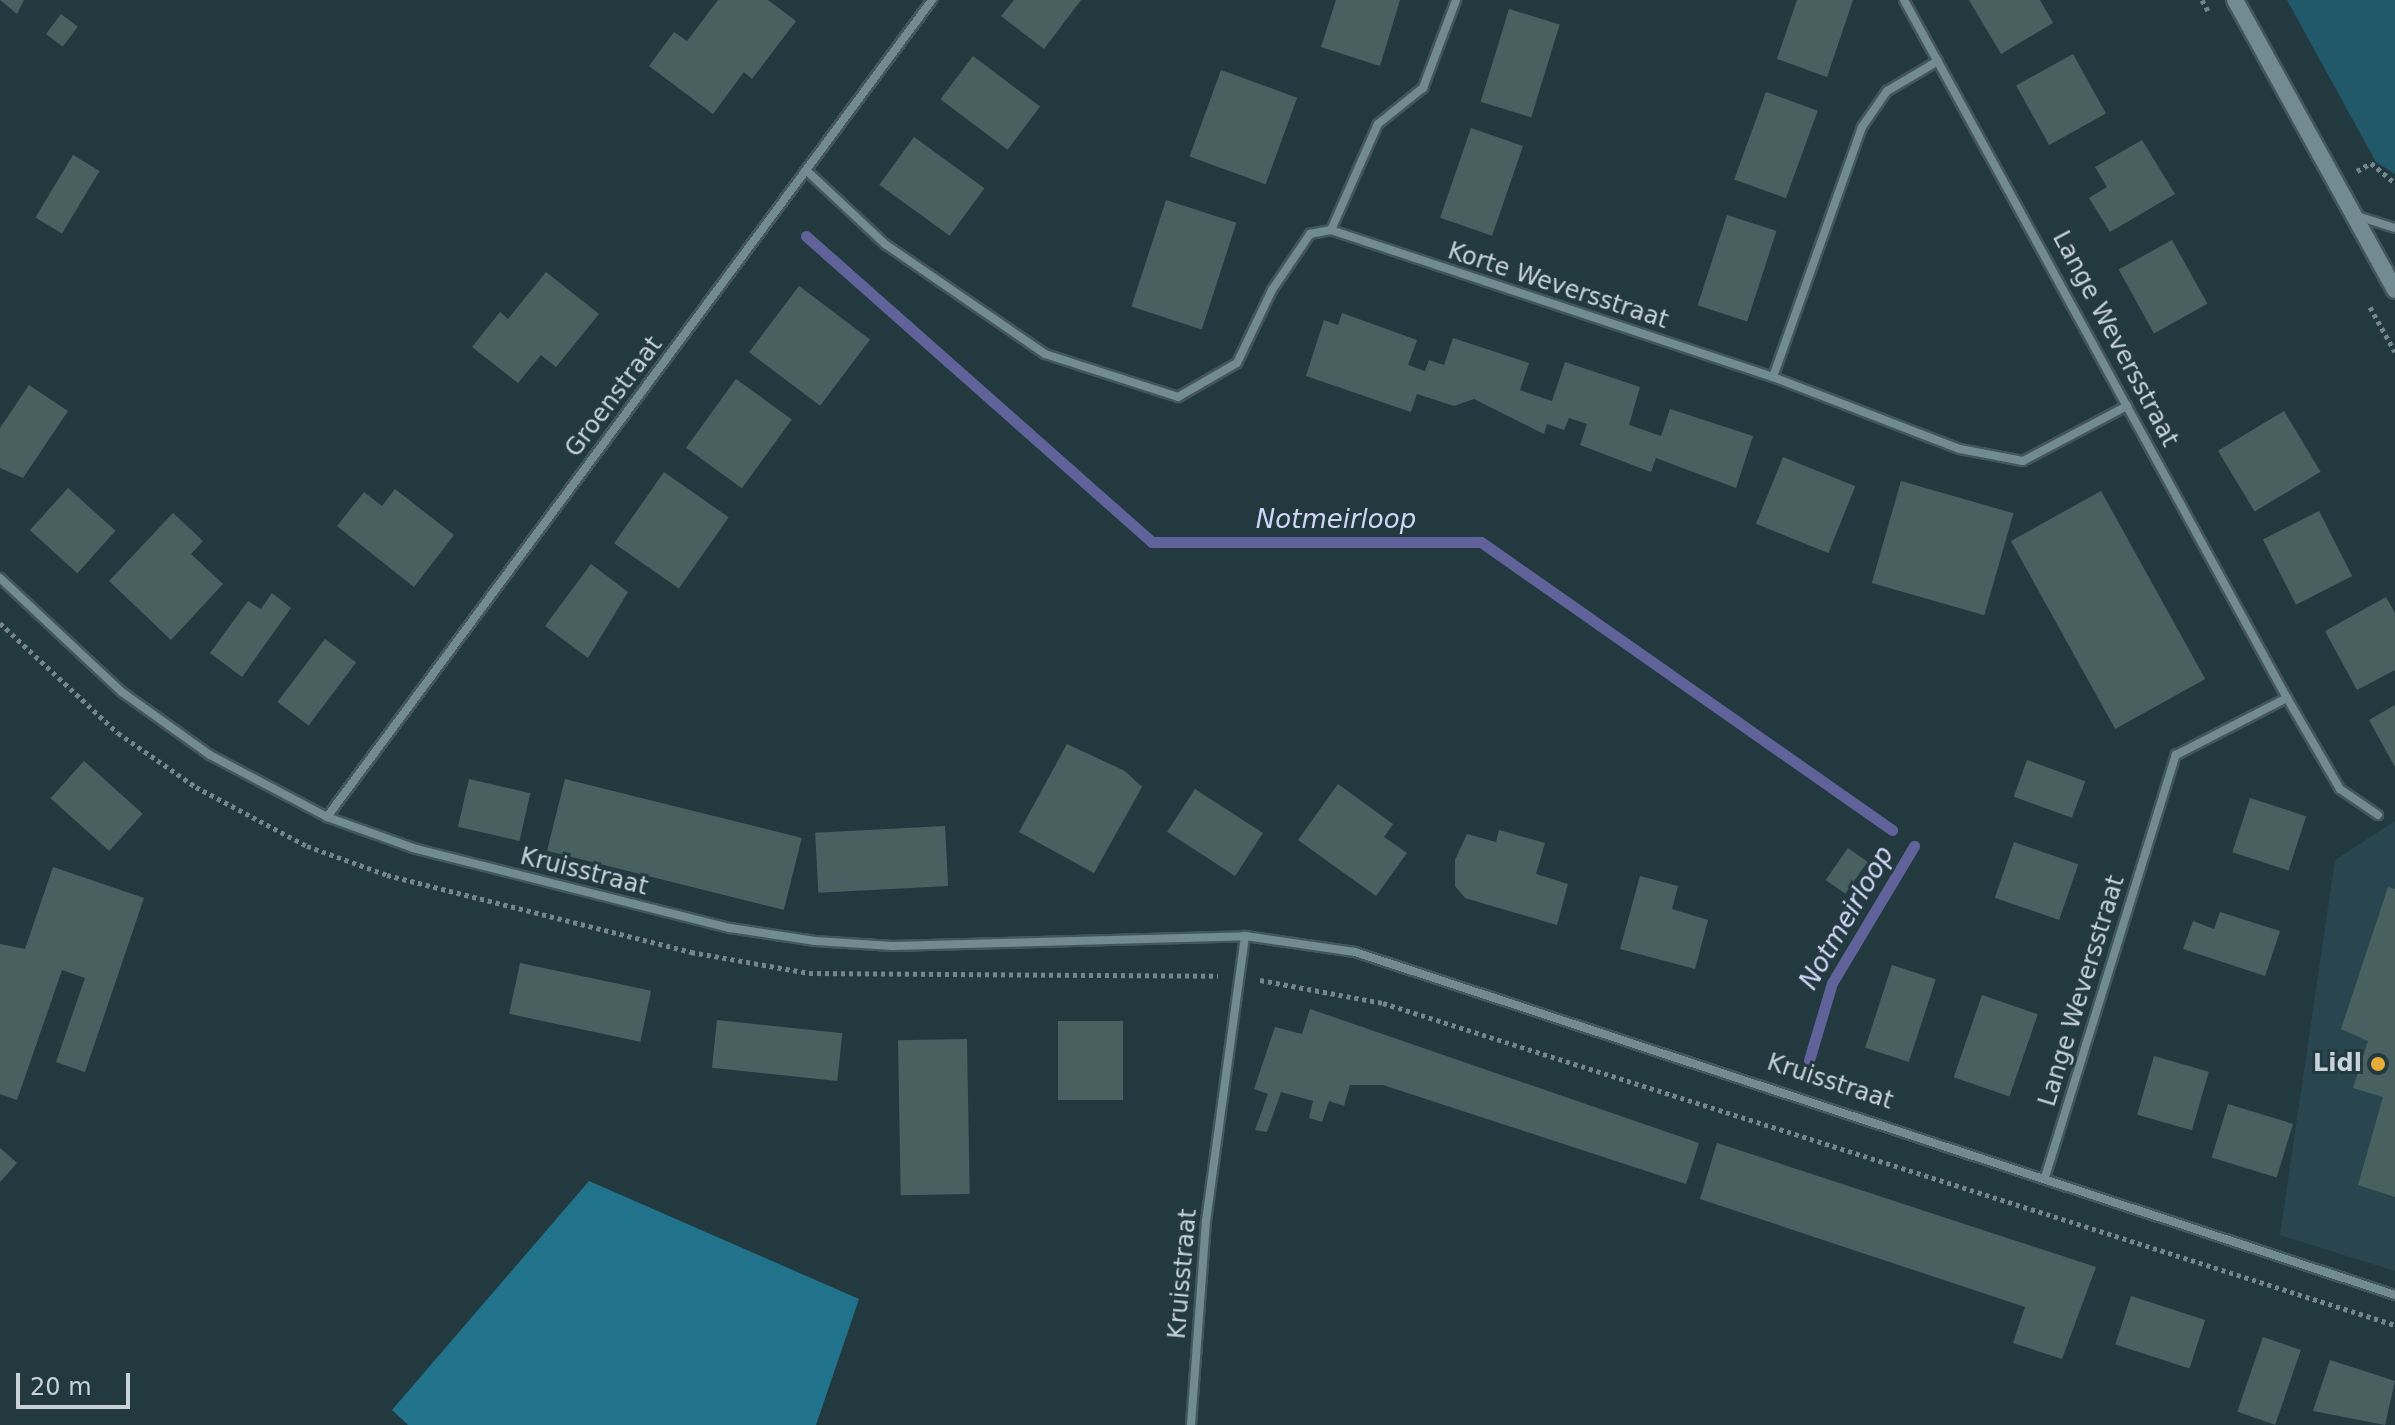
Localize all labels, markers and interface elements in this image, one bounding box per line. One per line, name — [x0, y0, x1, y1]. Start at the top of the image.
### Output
street label: Lange Weversstraat — [2046, 226, 2184, 452]
street label: Korte Weversstraat — [1444, 237, 1672, 335]
street label: Groenstraat — [559, 331, 669, 463]
water label: Notmeirloop — [1256, 504, 1416, 536]
water label: Notmeirloop — [1793, 841, 1901, 995]
street label: Kruisstraat — [517, 842, 651, 902]
street label: Lange Weversstraat — [2033, 872, 2131, 1110]
street label: Kruisstraat — [1763, 1048, 1897, 1116]
place label: Lidl — [2313, 1050, 2362, 1078]
marker: Lidl — [2369, 1055, 2387, 1073]
street label: Kruisstraat — [1163, 1208, 1203, 1340]
scale bar — [20, 1357, 134, 1407]
text: 20 m — [30, 1373, 92, 1401]

